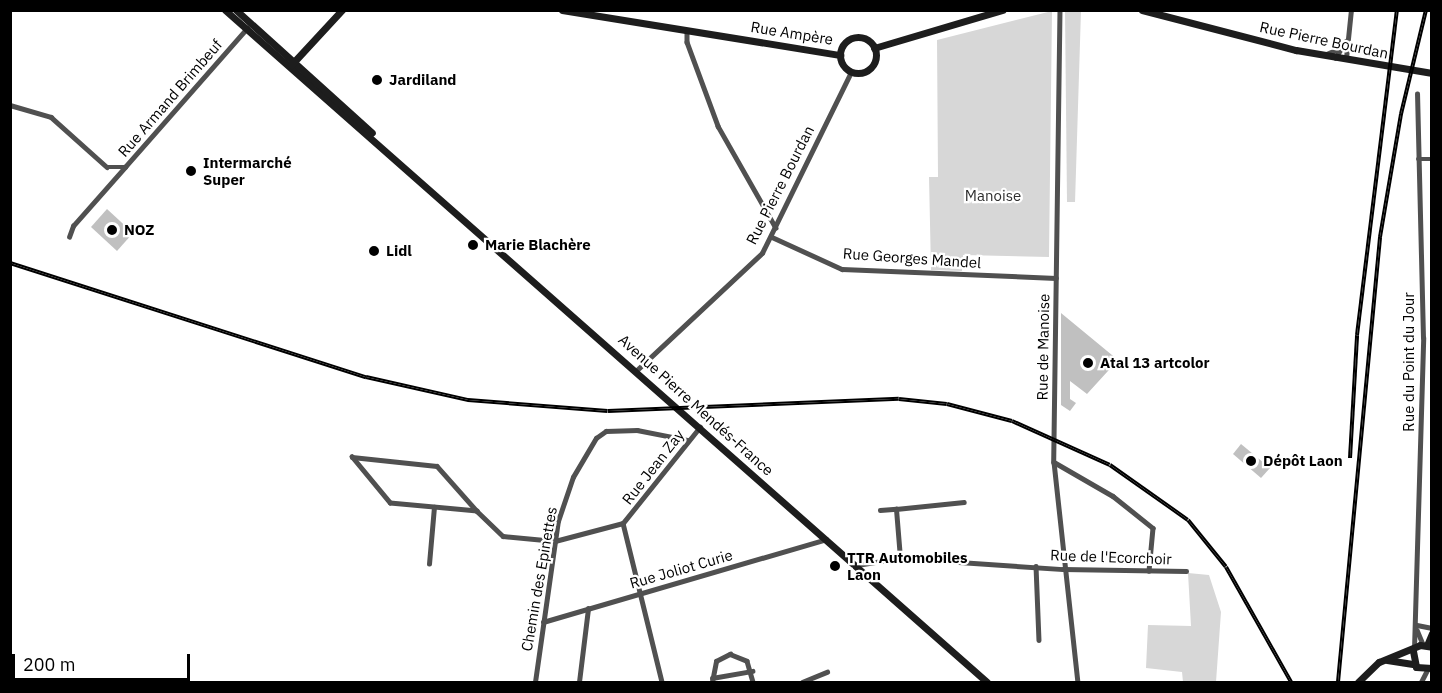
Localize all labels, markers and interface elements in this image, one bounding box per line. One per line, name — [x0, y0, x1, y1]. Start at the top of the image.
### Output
street label: Rue Ampère — [750, 18, 834, 48]
street label: Rue Pierre Bourdan — [1258, 18, 1390, 62]
street label: Rue Armand Brimbeuf — [114, 36, 226, 160]
place label: Jardiland — [389, 71, 456, 89]
marker: Jardiland — [370, 73, 384, 87]
street label: Rue Pierre Bourdan — [742, 123, 818, 247]
place label: Intermarché Super — [203, 153, 292, 188]
marker: Intermarché Super — [184, 164, 198, 178]
park label: Manoise — [965, 187, 1021, 205]
place label: NOZ — [124, 221, 154, 239]
marker: NOZ — [105, 223, 119, 237]
place label: Marie Blachère — [485, 236, 591, 254]
marker: Marie Blachère — [466, 238, 480, 252]
place label: Lidl — [386, 242, 412, 260]
marker: Lidl — [367, 244, 381, 258]
street label: Rue Georges Mandel — [842, 244, 982, 272]
street label: Rue du Point du Jour — [1400, 292, 1418, 432]
street label: Rue de Manoise — [1033, 293, 1053, 401]
street label: Avenue Pierre Mendés-France — [615, 331, 777, 479]
place label: Atal 13 artcolor — [1100, 354, 1209, 372]
marker: Atal 13 artcolor — [1081, 356, 1095, 370]
street label: Rue Jean Zay — [618, 426, 688, 508]
place label: Dépôt Laon — [1263, 452, 1343, 470]
marker: Dépôt Laon — [1244, 454, 1258, 468]
street label: Chemin des Epinettes — [517, 505, 561, 653]
street label: Rue Joliot Curie — [627, 546, 735, 592]
street label: Rue de l'Ecorchoir — [1050, 546, 1172, 568]
place label: TTR Automobiles Laon — [847, 548, 968, 583]
marker: TTR Automobiles Laon — [828, 559, 842, 573]
scale bar — [15, 642, 194, 680]
text: 200 m — [23, 653, 75, 676]

